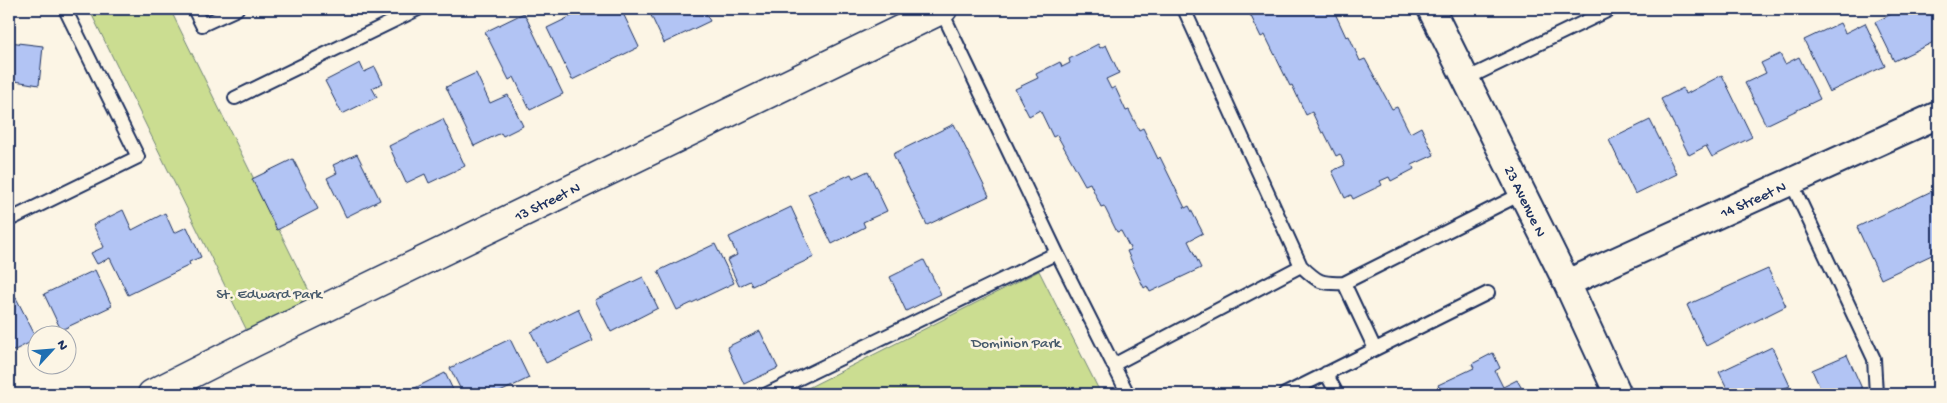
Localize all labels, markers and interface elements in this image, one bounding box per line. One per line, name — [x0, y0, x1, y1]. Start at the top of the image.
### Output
street label: 23 Avenue N — [1499, 163, 1549, 241]
street label: 14 Street N — [1717, 178, 1790, 224]
street label: 13 Street N — [511, 179, 584, 227]
park label: St. Edward Park — [216, 286, 323, 304]
north arrow — [28, 326, 78, 376]
park label: Dominion Park — [971, 335, 1062, 353]
text: N — [52, 338, 71, 353]

